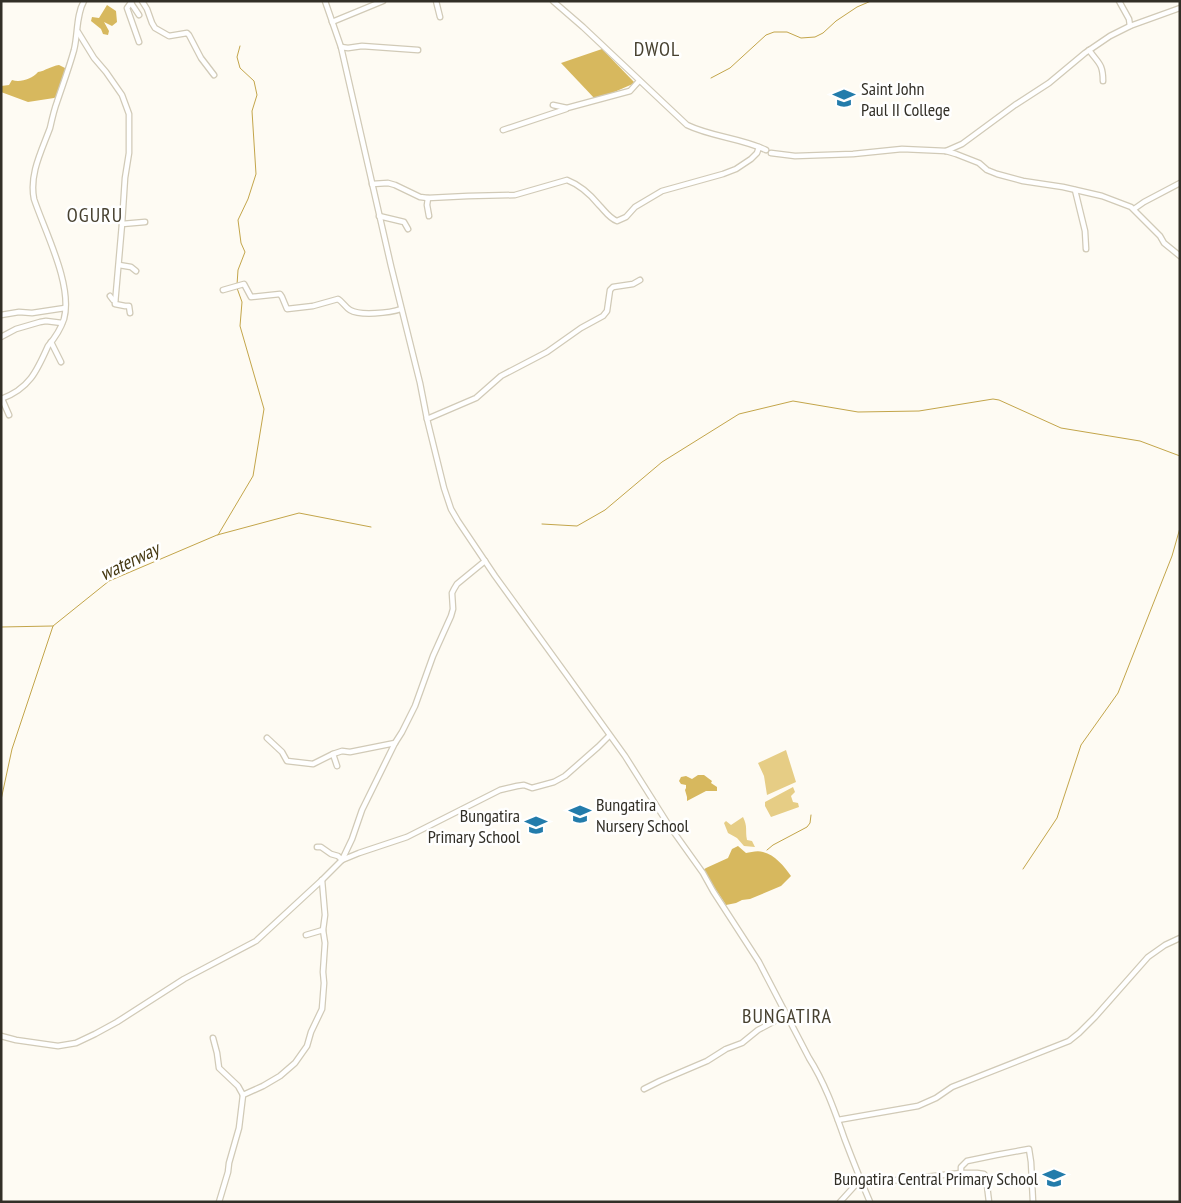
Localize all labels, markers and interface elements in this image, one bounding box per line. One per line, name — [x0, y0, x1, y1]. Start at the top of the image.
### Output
district label: DWOL — [634, 36, 680, 62]
place label: Saint John Paul II College — [861, 77, 950, 121]
school or university icon: Saint John Paul II College — [831, 85, 857, 111]
district label: OGURU — [67, 202, 123, 228]
water label: waterway — [95, 535, 165, 586]
place label: Bungatira Nursery School — [596, 793, 690, 837]
school or university icon: Bungatira Nursery School — [567, 801, 593, 827]
place label: Bungatira Primary School — [428, 804, 521, 848]
school or university icon: Bungatira Primary School — [523, 812, 549, 838]
district label: BUNGATIRA — [742, 1003, 832, 1029]
school or university icon: Bungatira Central Primary School — [1041, 1165, 1067, 1191]
place label: Bungatira Central Primary School — [834, 1167, 1039, 1190]

